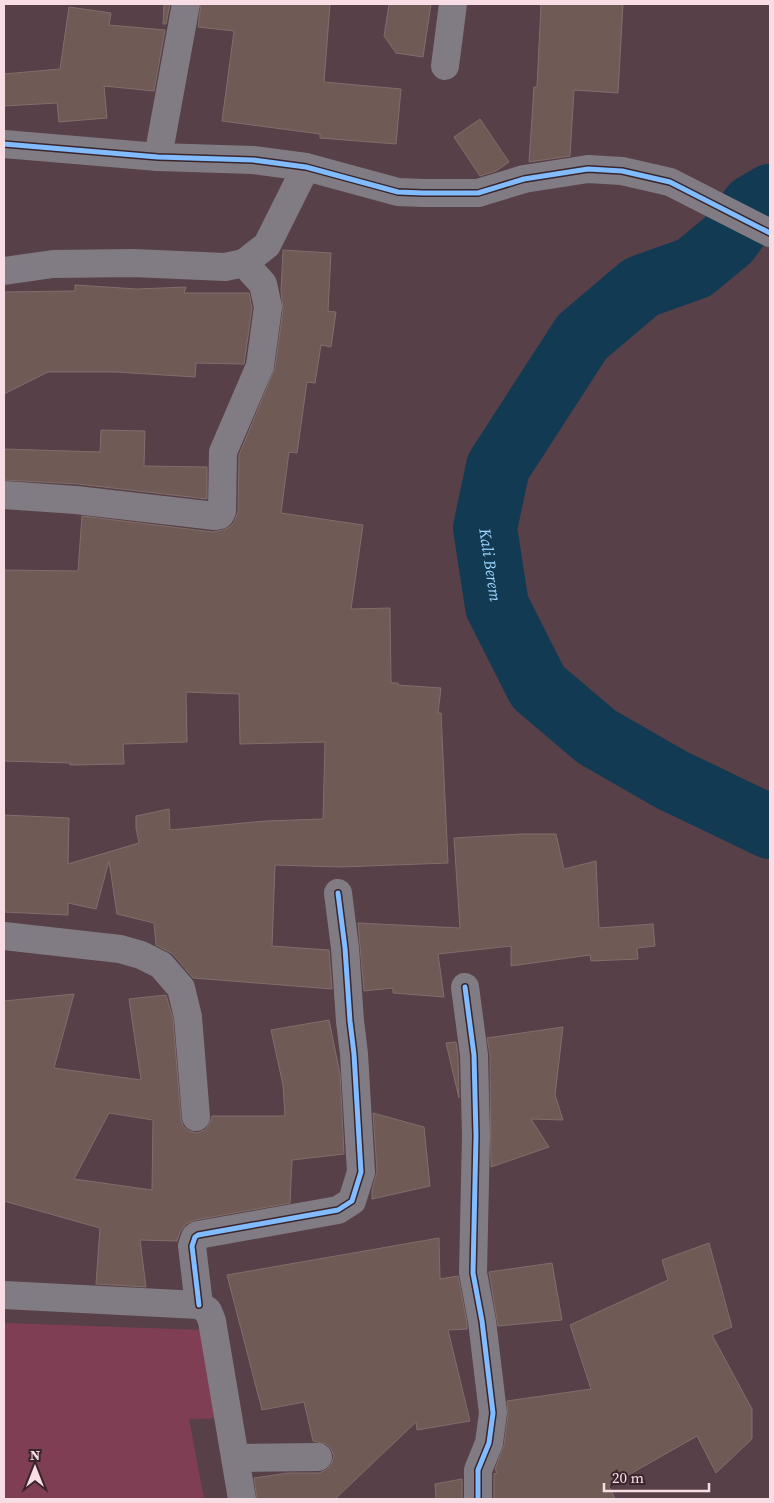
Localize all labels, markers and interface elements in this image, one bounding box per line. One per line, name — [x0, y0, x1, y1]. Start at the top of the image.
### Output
water label: Kali Berem — [474, 526, 507, 603]
north arrow — [10, 1443, 60, 1493]
text: N — [30, 1445, 40, 1465]
scale bar — [604, 1460, 709, 1492]
text: 20 m — [612, 1467, 644, 1488]

